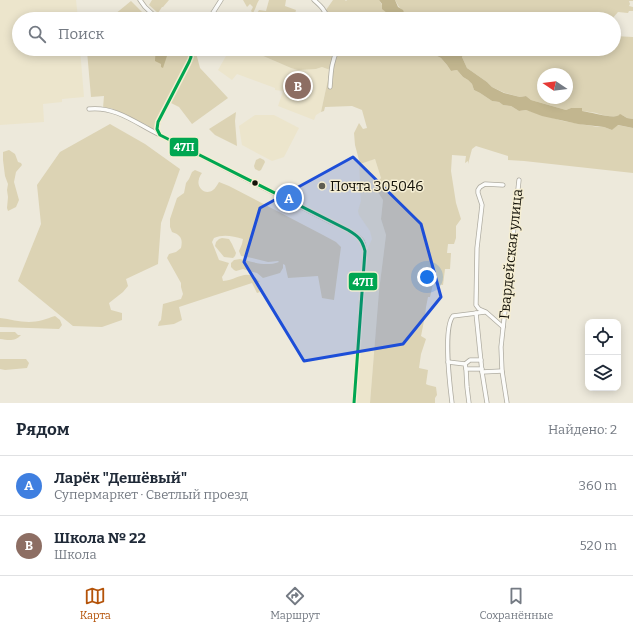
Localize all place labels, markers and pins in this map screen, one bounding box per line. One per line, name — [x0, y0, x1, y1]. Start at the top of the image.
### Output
pin: B — [285, 71, 311, 101]
unlabelled marker — [250, 178, 260, 188]
place label: Почта 305046 — [330, 178, 423, 195]
marker: Почта 305046 — [317, 181, 327, 191]
pin: A — [276, 183, 302, 213]

